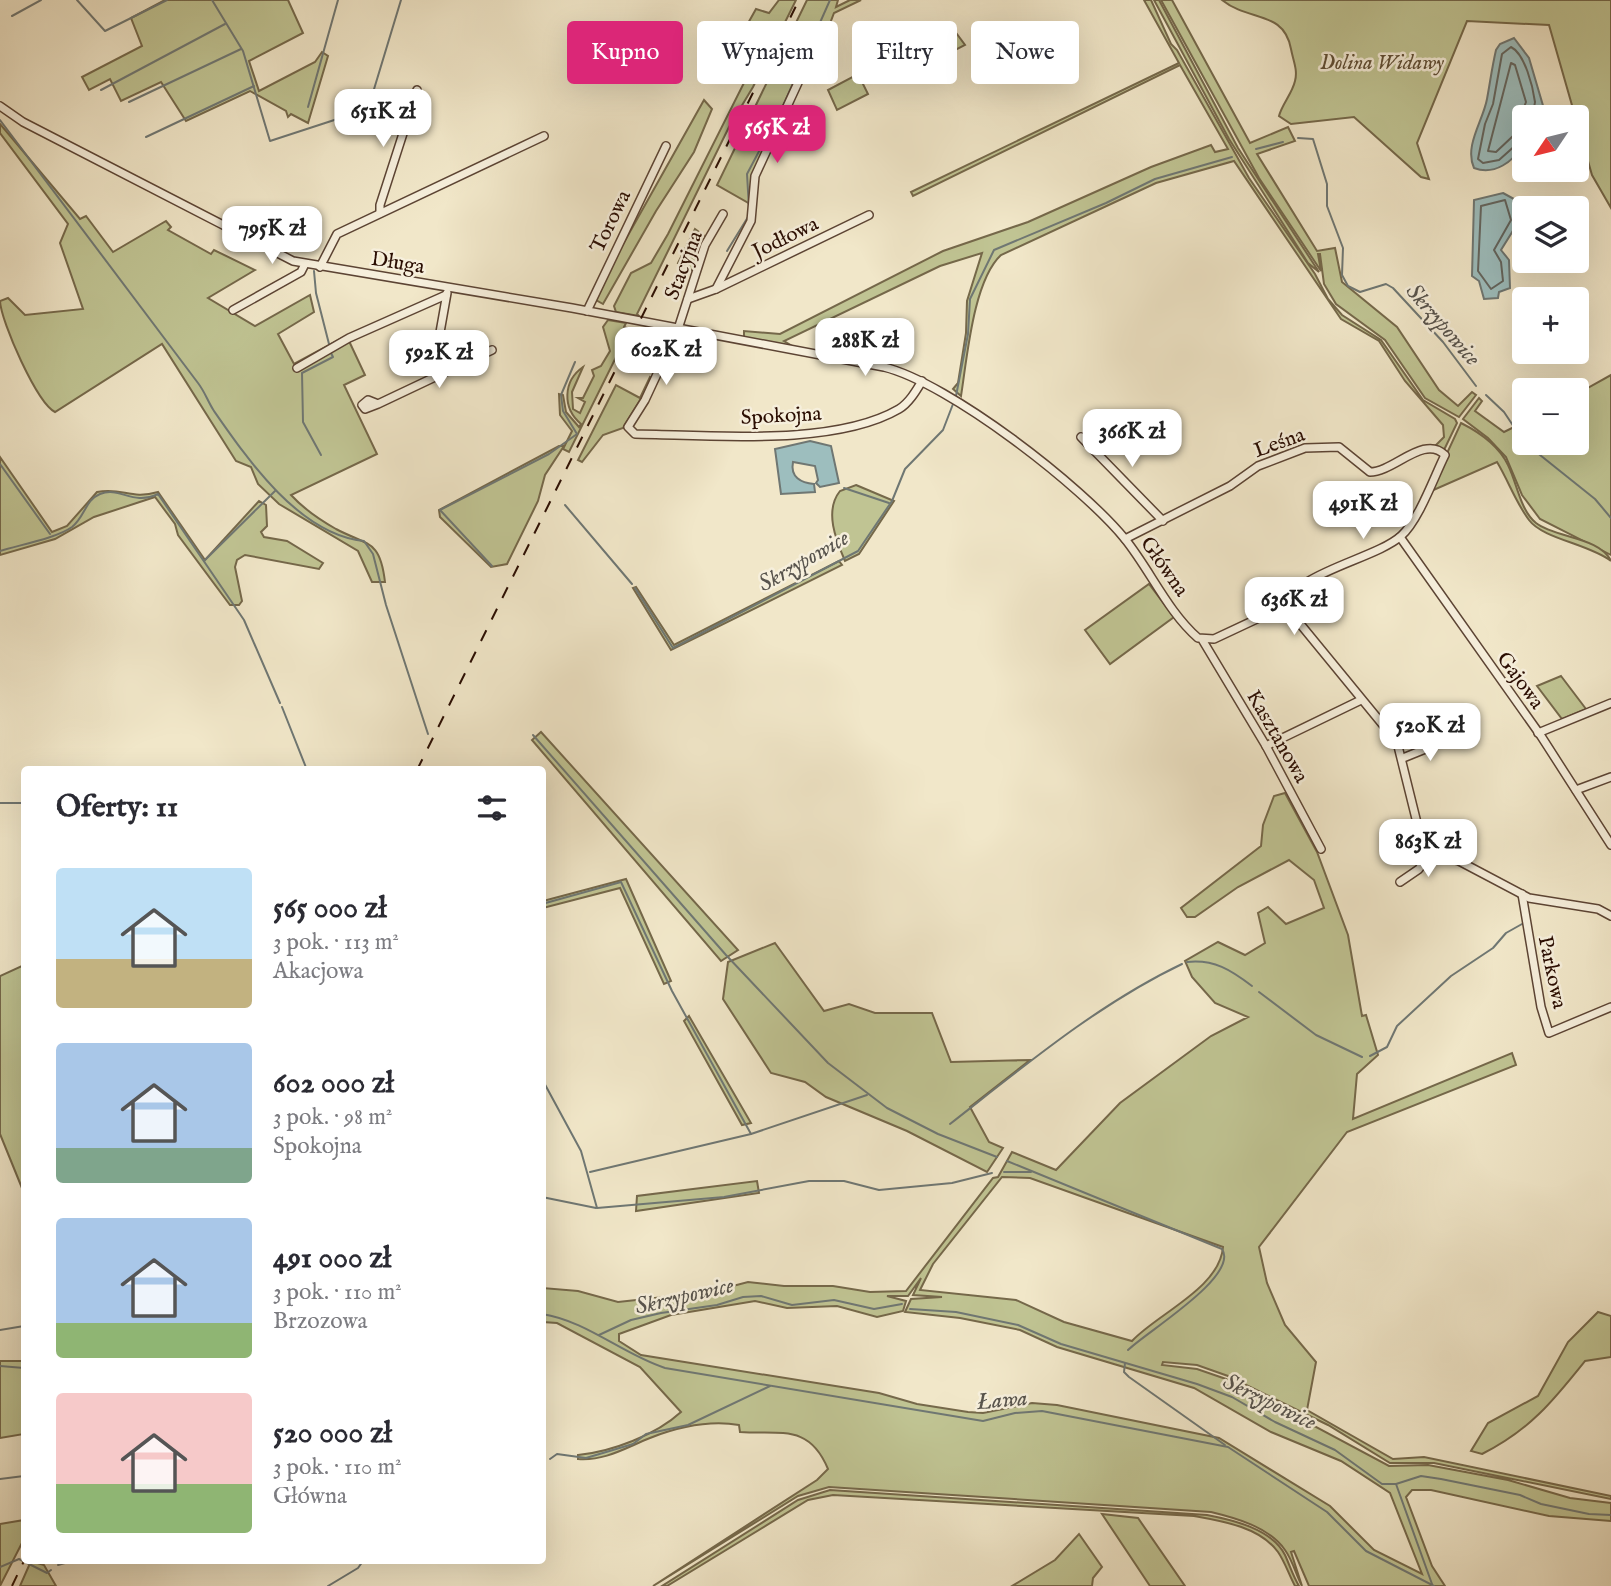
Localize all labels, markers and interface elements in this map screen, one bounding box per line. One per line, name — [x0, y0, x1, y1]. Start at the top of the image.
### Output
chip: Kupno — [567, 21, 683, 84]
chip: Wynajem — [697, 21, 838, 84]
chip: Filtry — [852, 21, 957, 84]
chip: Nowe — [971, 21, 1079, 84]
park label: Dolina Widawy — [1320, 50, 1444, 77]
pin: 651K zł — [318, 90, 448, 149]
text: 651K zł — [350, 97, 416, 126]
north arrow — [1512, 105, 1589, 182]
map controls — [1512, 105, 1589, 455]
pin: 565K zł — [712, 106, 842, 165]
text: 565K zł — [745, 113, 809, 142]
street label: Torowa — [585, 185, 638, 257]
button: layers — [1512, 196, 1589, 273]
pin: 795K zł — [207, 206, 337, 266]
street label: Jodłowa — [746, 210, 824, 267]
text: 795K zł — [238, 214, 306, 243]
street label: Stacyjna — [659, 226, 710, 304]
street label: Długa — [369, 246, 427, 281]
water label: Skrzypowice — [1399, 278, 1487, 373]
button: + — [1512, 287, 1589, 364]
pin: 288K zł — [800, 318, 930, 378]
text: 288K zł — [831, 326, 899, 355]
pin: 602K zł — [601, 328, 731, 387]
pin: 592K zł — [374, 330, 504, 390]
text: 602K zł — [631, 335, 701, 364]
text: 592K zł — [405, 338, 473, 367]
button: − — [1512, 378, 1589, 455]
street label: Spokojna — [740, 401, 823, 432]
pin: 366K zł — [1067, 410, 1197, 469]
text: 366K zł — [1099, 417, 1165, 446]
street label: Leśna — [1250, 421, 1310, 465]
pin: 491K zł — [1298, 482, 1428, 541]
text: 491K zł — [1329, 489, 1397, 518]
water label: Skrzypowice — [753, 523, 855, 599]
street label: Główna — [1133, 531, 1195, 603]
pin: 636K zł — [1229, 578, 1359, 637]
text: 636K zł — [1261, 585, 1327, 614]
street label: Gajowa — [1490, 647, 1550, 716]
street label: Kasztanowa — [1239, 685, 1315, 789]
pin: 520K zł — [1365, 704, 1495, 763]
text: 520K zł — [1396, 711, 1464, 740]
text: Oferty: 11 — [56, 789, 178, 827]
icon: filters — [473, 789, 511, 827]
pin: 863K zł — [1363, 820, 1493, 879]
text: 863K zł — [1395, 827, 1461, 856]
text: 565 000 zł — [273, 890, 387, 928]
icon: home — [112, 896, 196, 980]
text: 3 pok. · 113 m² — [273, 928, 399, 957]
street label: Parkowa — [1531, 933, 1573, 1012]
text: Akacjowa — [273, 957, 363, 986]
text: 602 000 zł — [273, 1065, 394, 1103]
icon: home — [112, 1071, 196, 1155]
text: 3 pok. · 98 m² — [273, 1103, 392, 1132]
text: Spokojna — [273, 1132, 362, 1161]
text: 491 000 zł — [273, 1240, 391, 1278]
icon: home — [112, 1246, 196, 1330]
water label: Skrzypowice — [632, 1271, 737, 1322]
text: 3 pok. · 110 m² — [273, 1278, 402, 1307]
text: Brzozowa — [273, 1307, 368, 1336]
water label: Skrzypowice — [1218, 1367, 1321, 1438]
water label: Ława — [975, 1384, 1029, 1417]
text: 520 000 zł — [273, 1415, 392, 1453]
icon: home — [112, 1421, 196, 1505]
text: 3 pok. · 110 m² — [273, 1453, 402, 1482]
text: Główna — [273, 1482, 347, 1511]

